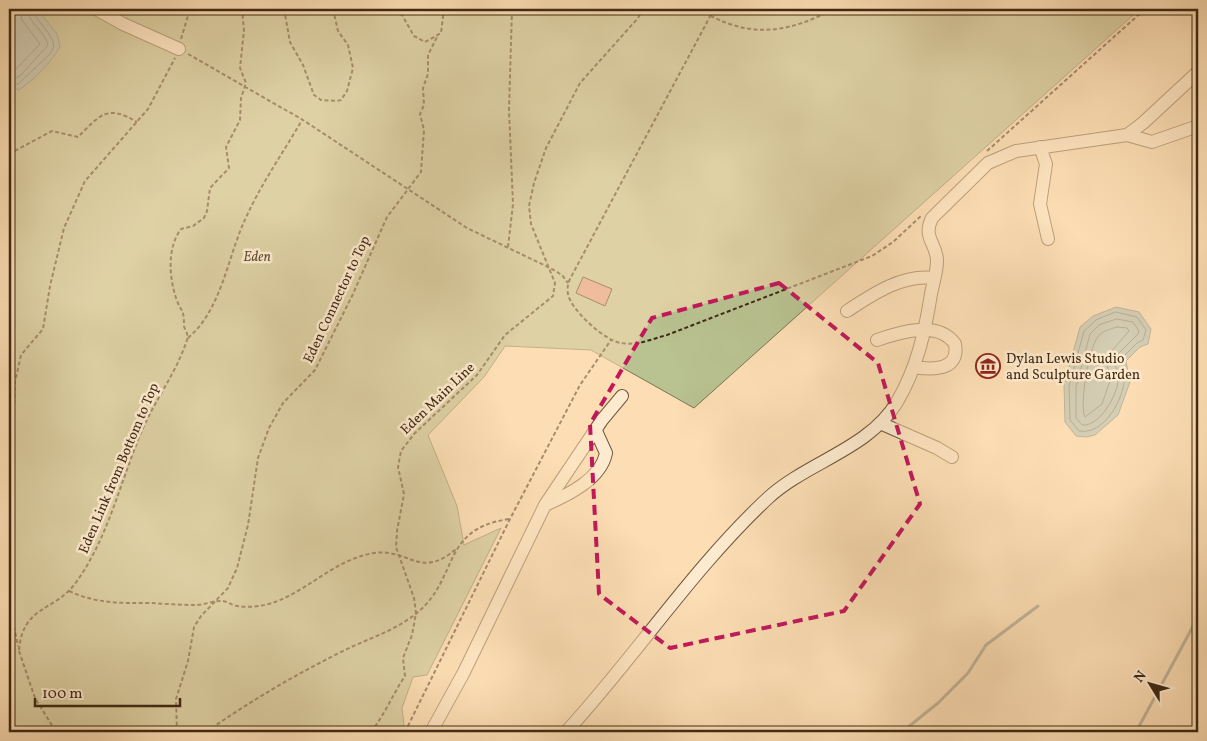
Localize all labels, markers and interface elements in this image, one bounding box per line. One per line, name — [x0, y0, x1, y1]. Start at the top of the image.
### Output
street label: Eden Connector to Top — [299, 233, 375, 366]
park label: Eden — [243, 248, 271, 267]
place label: Dylan Lewis Studio and Sculpture Garden — [1006, 350, 1140, 385]
museum icon: Dylan Lewis Studio and Sculpture Garden — [975, 353, 1001, 379]
street label: Eden Main Line — [397, 358, 480, 439]
street label: Eden Link from Bottom to Top — [75, 380, 164, 557]
north arrow — [1124, 658, 1174, 708]
text: N — [1130, 667, 1151, 687]
scale bar — [35, 676, 180, 708]
text: 100 m — [42, 684, 82, 705]

